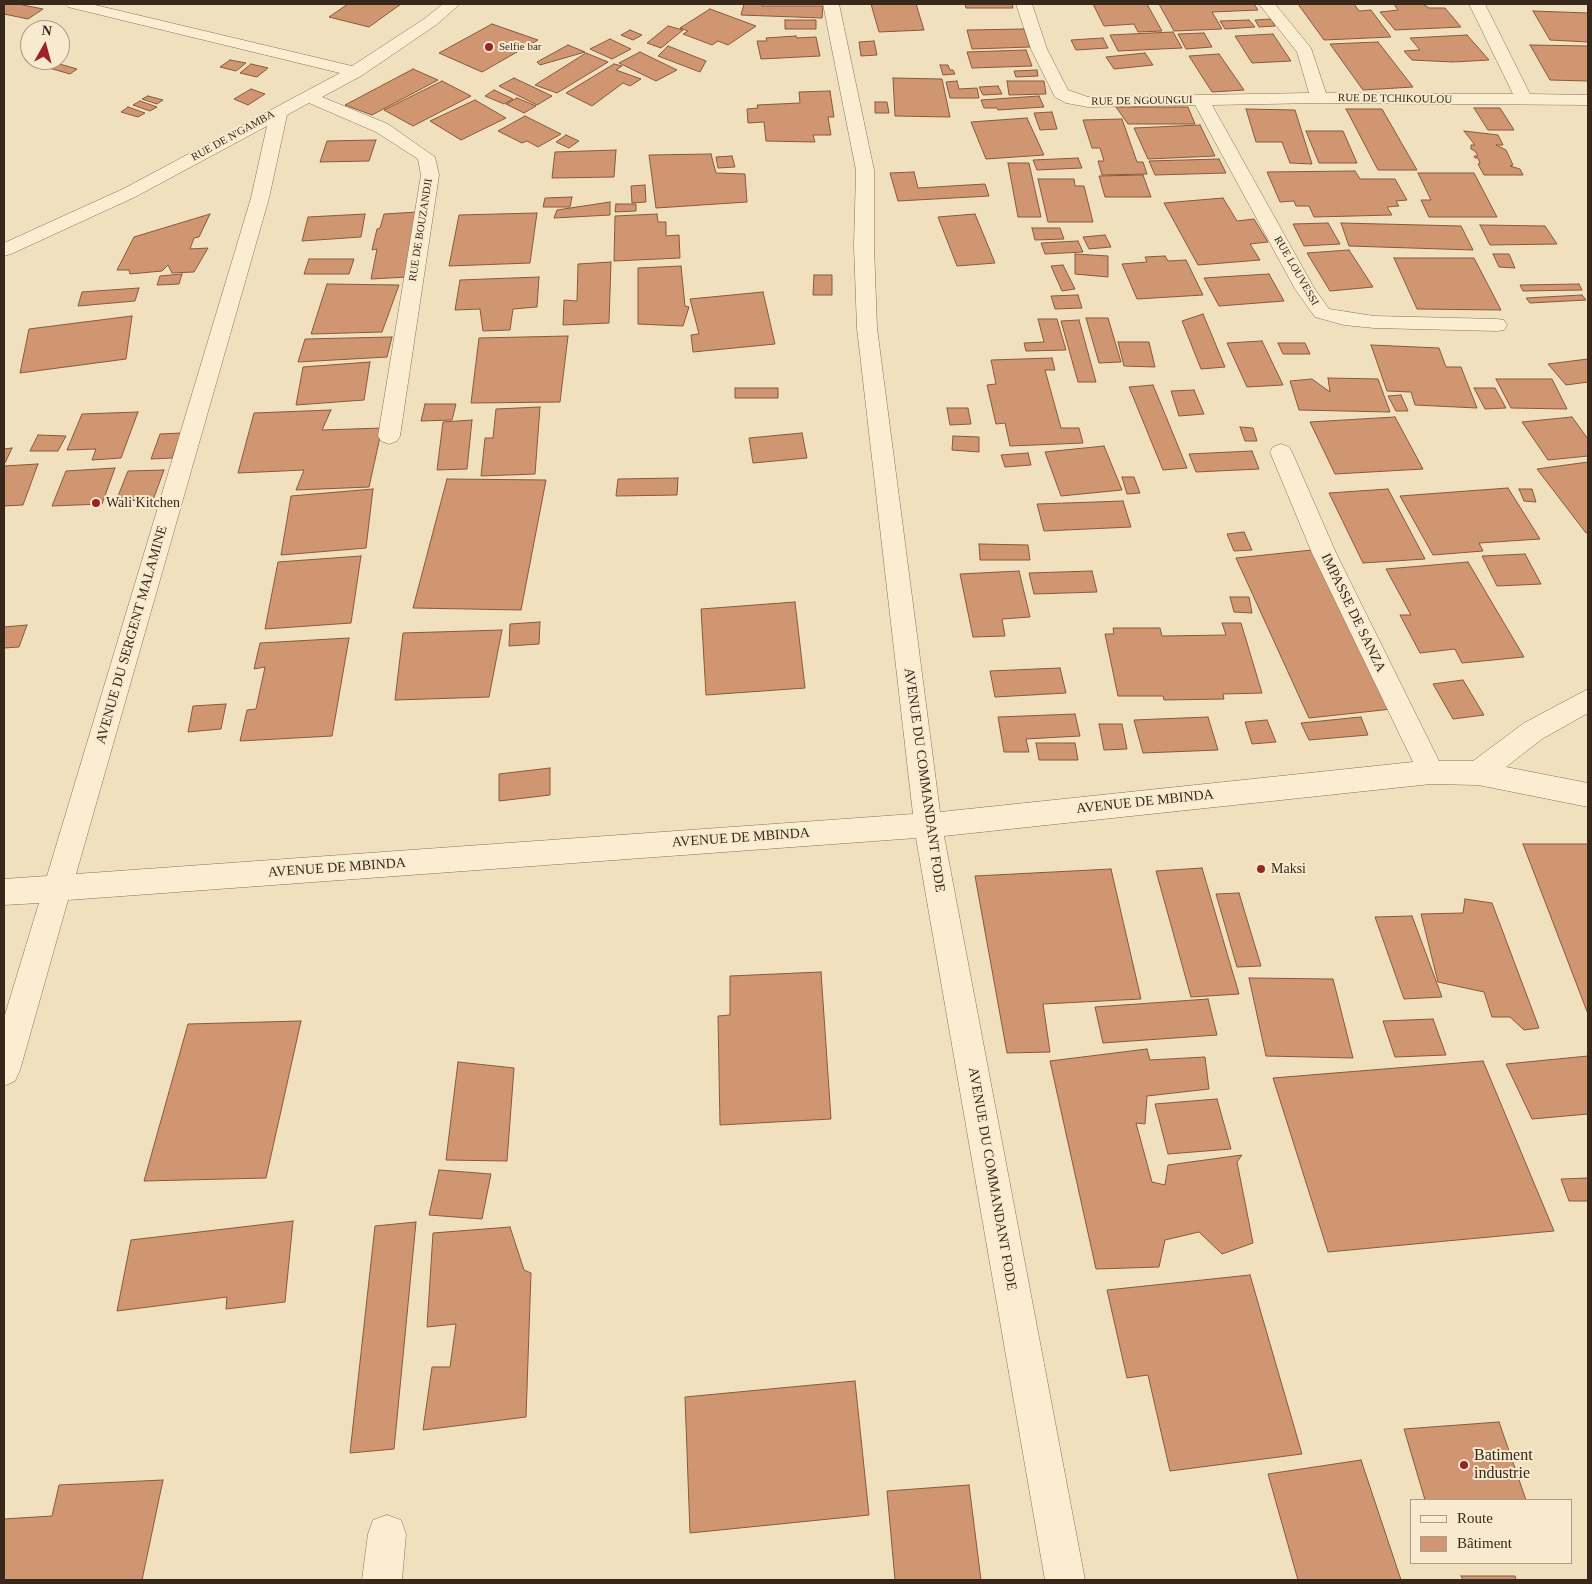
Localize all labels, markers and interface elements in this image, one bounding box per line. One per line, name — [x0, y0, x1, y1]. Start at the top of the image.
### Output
north arrow — [20, 20, 70, 70]
text: N — [41, 23, 53, 39]
place label: Selfie bar — [499, 40, 541, 54]
marker: Selfie bar — [483, 41, 495, 53]
street label: RUE DE TCHIKOULOU — [1338, 91, 1452, 107]
street label: RUE DE NGOUNGUI — [1091, 94, 1193, 108]
street label: RUE DE N'GAMBA — [189, 108, 277, 164]
street label: RUE DE BOUZANDJI — [406, 178, 436, 282]
street label: RUE LOUVESSI — [1271, 234, 1321, 308]
place label: Wali Kitchen — [106, 495, 180, 511]
marker: Wali Kitchen — [90, 497, 102, 509]
street label: AVENUE DU SERGENT MALAMINE — [93, 524, 171, 746]
street label: IMPASSE DE SANZA — [1317, 551, 1389, 675]
street label: AVENUE DU COMMANDANT FODE — [900, 667, 948, 893]
street label: AVENUE DE MBINDA — [1075, 786, 1215, 818]
street label: AVENUE DE MBINDA — [671, 825, 811, 851]
street label: AVENUE DE MBINDA — [267, 855, 407, 881]
place label: Maksi — [1271, 861, 1306, 877]
marker: Maksi — [1255, 863, 1267, 875]
street label: AVENUE DU COMMANDANT FODE — [964, 1066, 1020, 1292]
place label: Batiment industrie — [1474, 1446, 1533, 1484]
marker: Batiment industrie — [1458, 1459, 1470, 1471]
legend — [1410, 1499, 1572, 1564]
text: Route — [1457, 1510, 1493, 1526]
text: Bâtiment — [1457, 1535, 1512, 1551]

